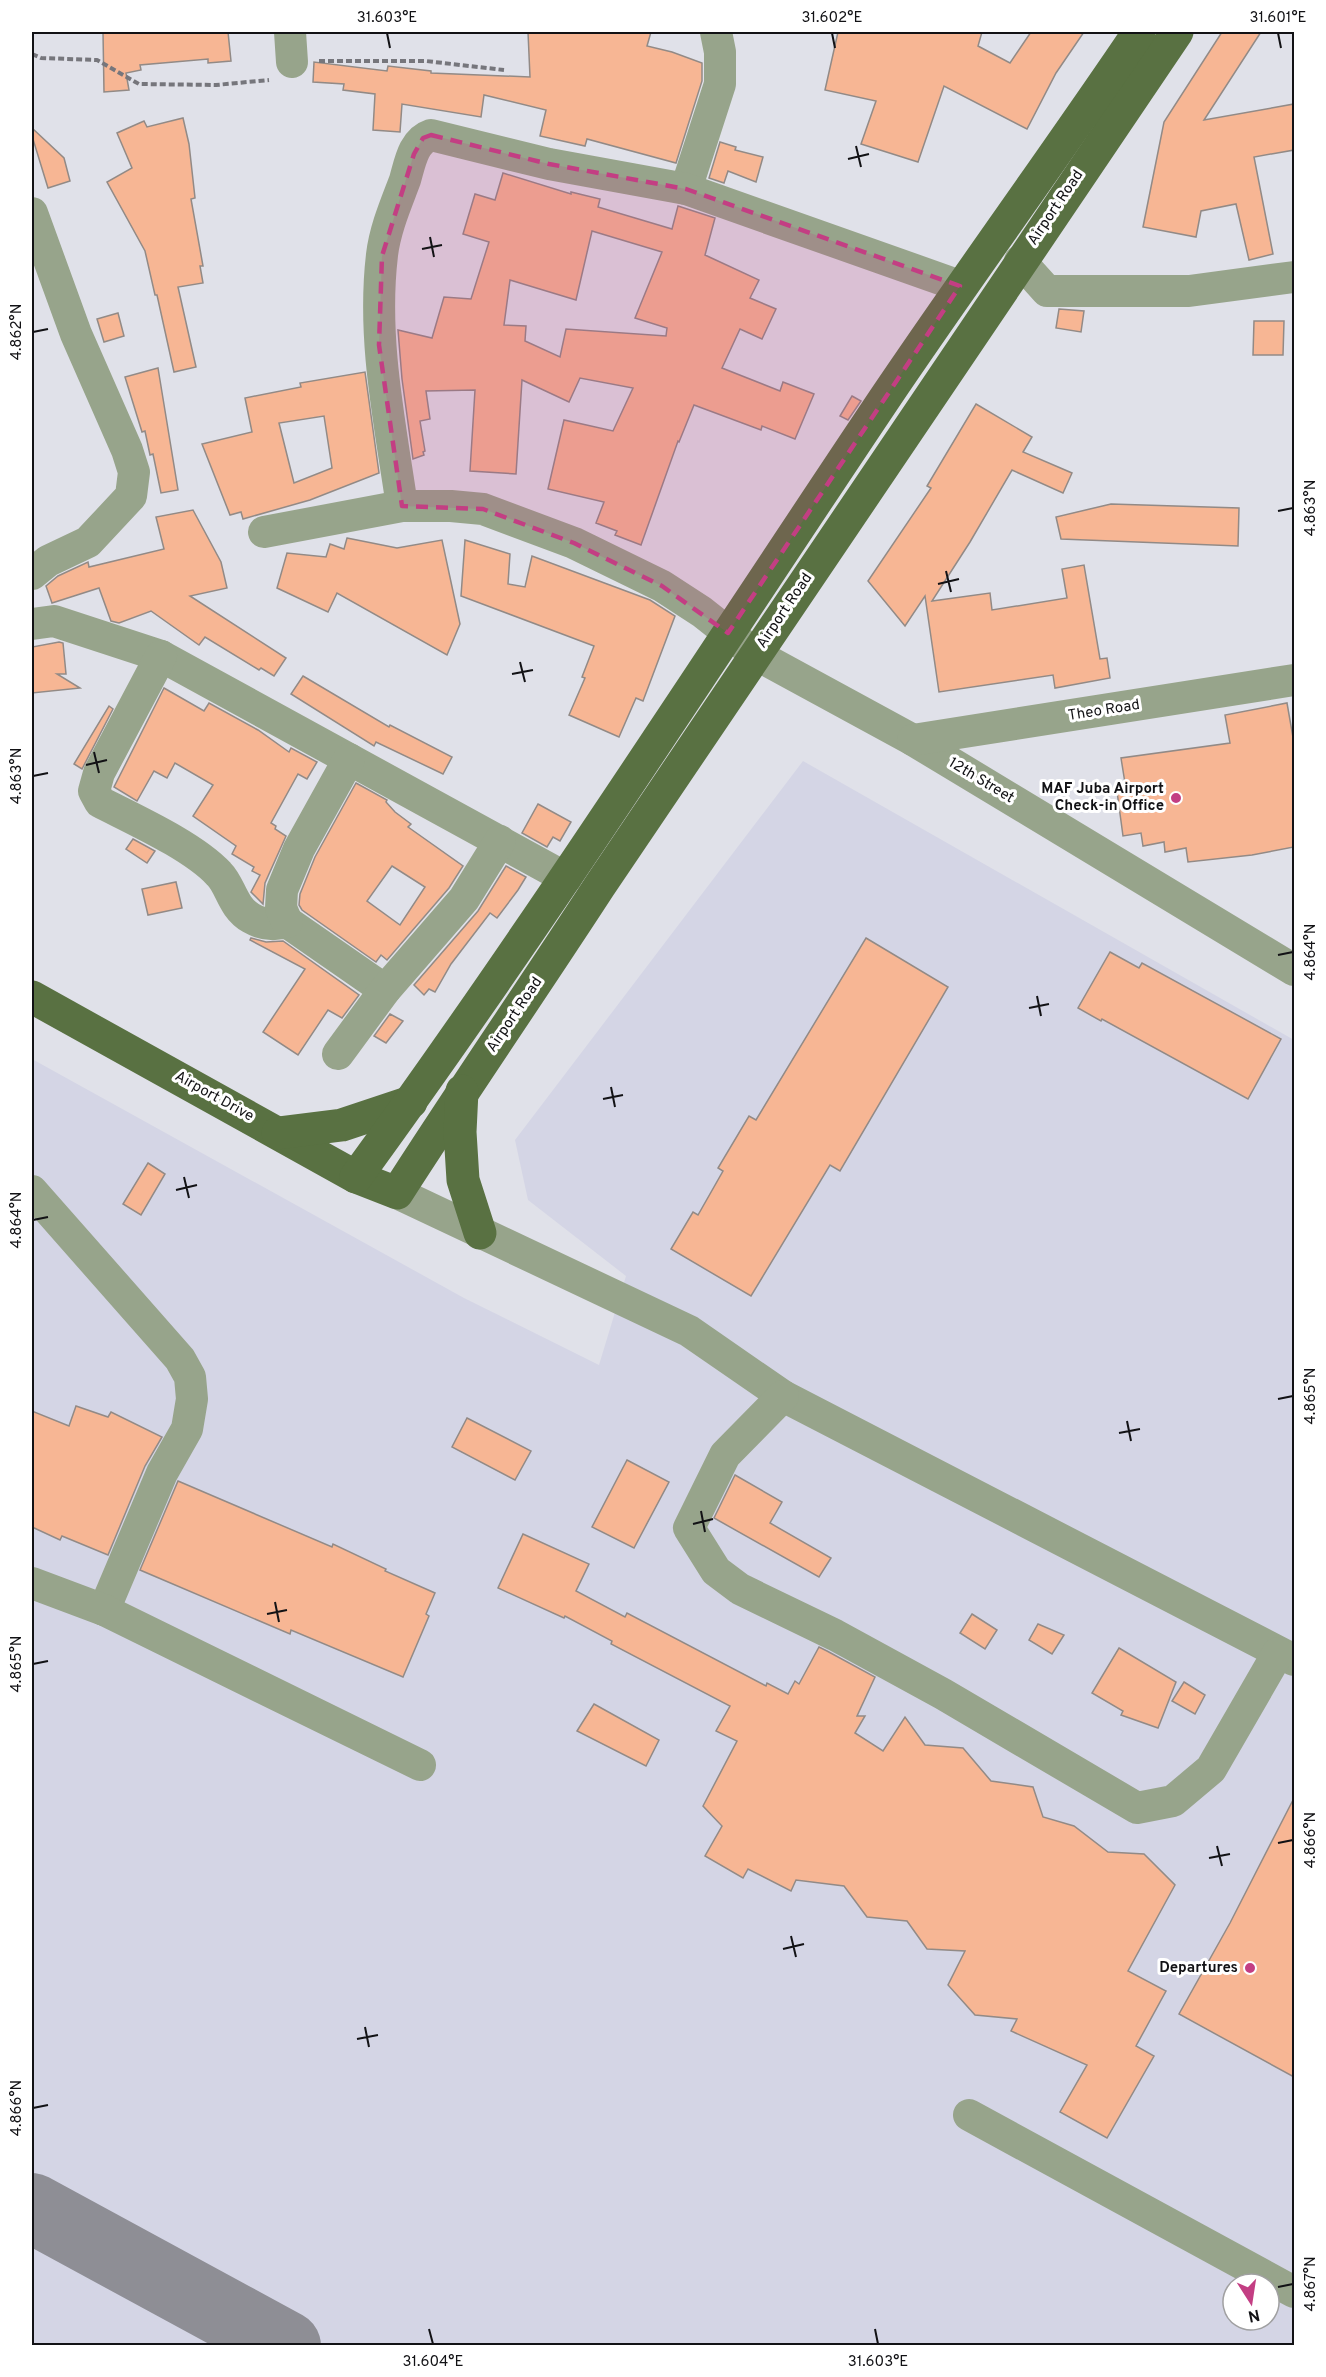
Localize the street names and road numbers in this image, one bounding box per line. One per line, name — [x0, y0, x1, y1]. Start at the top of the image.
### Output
street label: Airport Road — [1024, 167, 1088, 249]
street label: Airport Road — [753, 570, 817, 652]
street label: Theo Road — [1067, 696, 1141, 726]
street label: 12th Street — [945, 754, 1017, 808]
street label: Airport Road — [483, 974, 547, 1056]
street label: Airport Drive — [171, 1067, 257, 1127]

